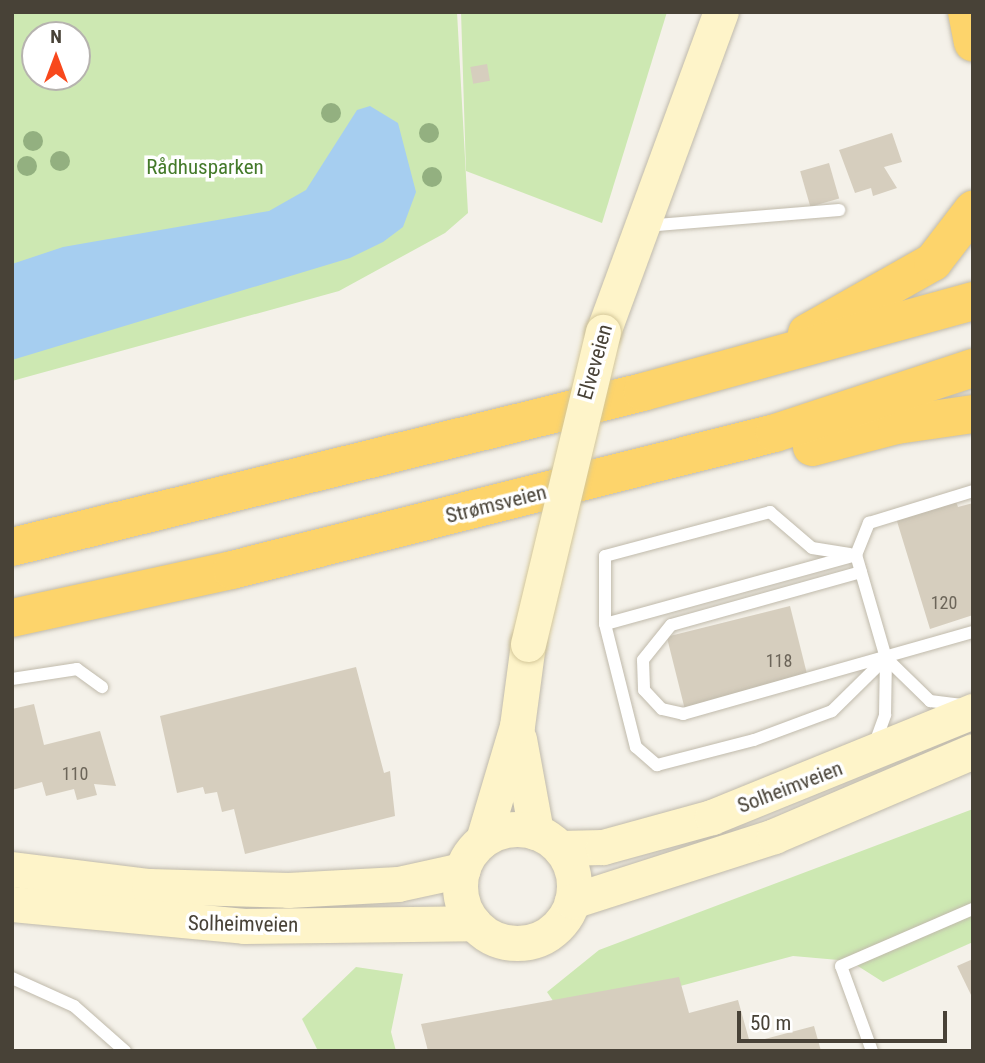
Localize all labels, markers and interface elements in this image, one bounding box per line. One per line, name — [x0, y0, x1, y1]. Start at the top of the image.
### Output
north arrow — [21, 21, 91, 91]
text: N — [50, 25, 62, 48]
park label: Rådhusparken — [146, 154, 264, 180]
street label: Elveveien — [572, 321, 618, 403]
street label: Strømsveien — [443, 479, 549, 529]
house number: 120 — [931, 592, 957, 614]
house number: 118 — [766, 650, 792, 672]
street label: Solheimveien — [734, 755, 846, 819]
house number: 110 — [62, 763, 88, 785]
street label: Solheimveien — [188, 910, 298, 938]
scale bar — [740, 996, 950, 1040]
text: 50 m — [750, 1011, 791, 1035]

